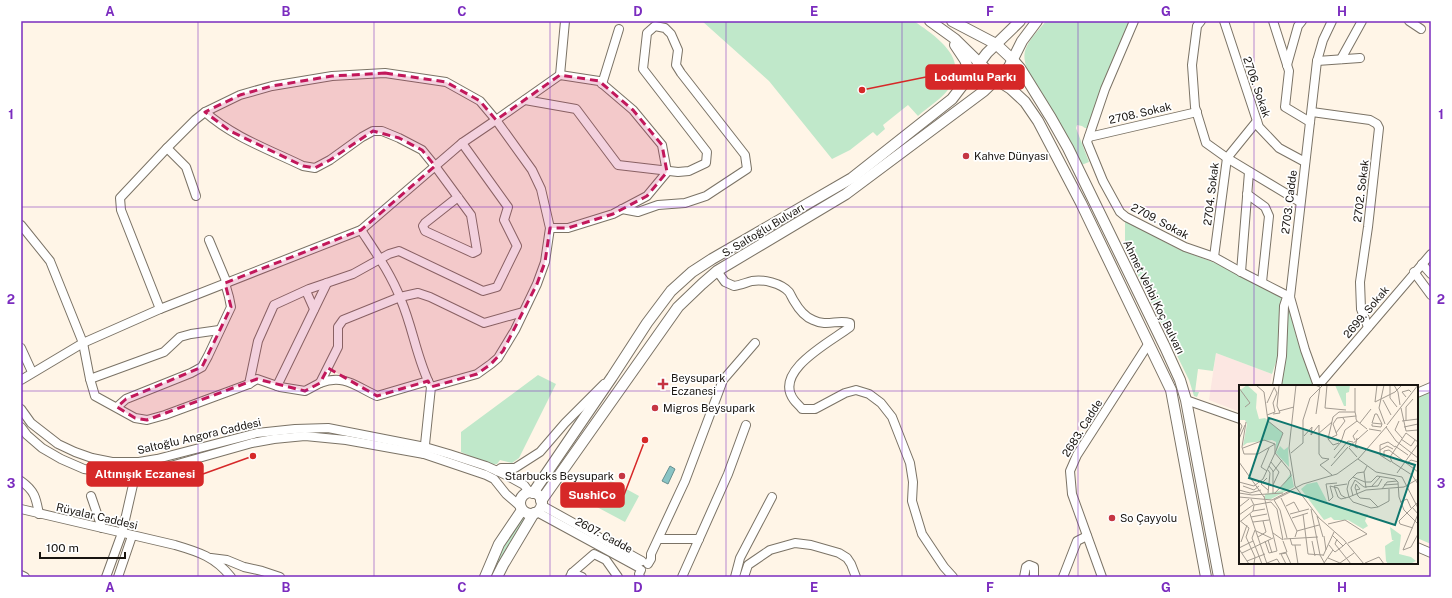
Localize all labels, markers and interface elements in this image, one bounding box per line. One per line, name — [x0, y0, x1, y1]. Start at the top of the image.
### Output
text: A — [105, 4, 115, 19]
text: B — [282, 4, 291, 19]
text: C — [457, 4, 467, 19]
text: D — [633, 4, 643, 19]
text: E — [810, 4, 818, 19]
text: F — [986, 4, 994, 19]
text: G — [1161, 4, 1171, 19]
text: H — [1337, 4, 1347, 19]
street label: 2706. Sokak — [1241, 55, 1273, 119]
callout: Lodumlu Parkı — [926, 65, 1024, 89]
text: Lodumlu Parkı — [934, 70, 1016, 84]
street label: 2708. Sokak — [1108, 100, 1172, 126]
text: 1 — [8, 107, 14, 122]
text: 1 — [1438, 107, 1444, 122]
place label: Kahve Dünyası — [974, 150, 1048, 162]
marker: Kahve Dünyası — [961, 151, 971, 161]
street label: 2702. Sokak — [1351, 159, 1371, 223]
street label: 2704. Sokak — [1201, 162, 1221, 226]
street label: 2703. Cadde — [1279, 169, 1299, 235]
street label: S. Saltoğlu Bulvarı — [720, 201, 806, 259]
street label: 2709. Sokak — [1129, 201, 1191, 241]
street label: Ahmet Vehbi Koç Bulvarı — [1120, 238, 1187, 356]
street label: 2699. Sokak — [1341, 284, 1391, 340]
text: 2 — [7, 292, 15, 307]
text: 2 — [1437, 292, 1445, 307]
place label: Beysupark Eczanesi — [671, 372, 725, 397]
marker: Beysupark Eczanesi — [658, 379, 668, 389]
inset map — [1239, 385, 1418, 564]
street label: 2683. Cadde — [1060, 397, 1104, 459]
place label: Migros Beysupark — [663, 402, 755, 414]
marker: Migros Beysupark — [650, 403, 660, 413]
street label: Saltoğlu Angora Caddesi — [136, 416, 262, 456]
callout: Altınışık Eczanesi — [87, 462, 203, 486]
text: Altınışık Eczanesi — [95, 467, 195, 481]
place label: Starbucks Beysupark — [505, 470, 614, 482]
marker: Starbucks Beysupark — [617, 471, 627, 481]
text: 3 — [7, 476, 16, 491]
text: 3 — [1437, 476, 1446, 491]
callout: SushiCo — [561, 483, 624, 507]
text: SushiCo — [568, 488, 616, 502]
street label: Rüyalar Caddesi — [55, 501, 139, 531]
place label: So Çayyolu — [1120, 512, 1177, 525]
marker: So Çayyolu — [1107, 513, 1117, 523]
street label: 2607. Cadde — [573, 515, 635, 555]
scale bar — [40, 534, 125, 560]
text: 100 m — [46, 541, 79, 555]
text: A — [105, 580, 115, 595]
text: B — [282, 580, 291, 595]
text: C — [457, 580, 467, 595]
text: D — [633, 580, 643, 595]
text: E — [810, 580, 818, 595]
text: F — [986, 580, 994, 595]
text: G — [1161, 580, 1171, 595]
text: H — [1337, 580, 1347, 595]

